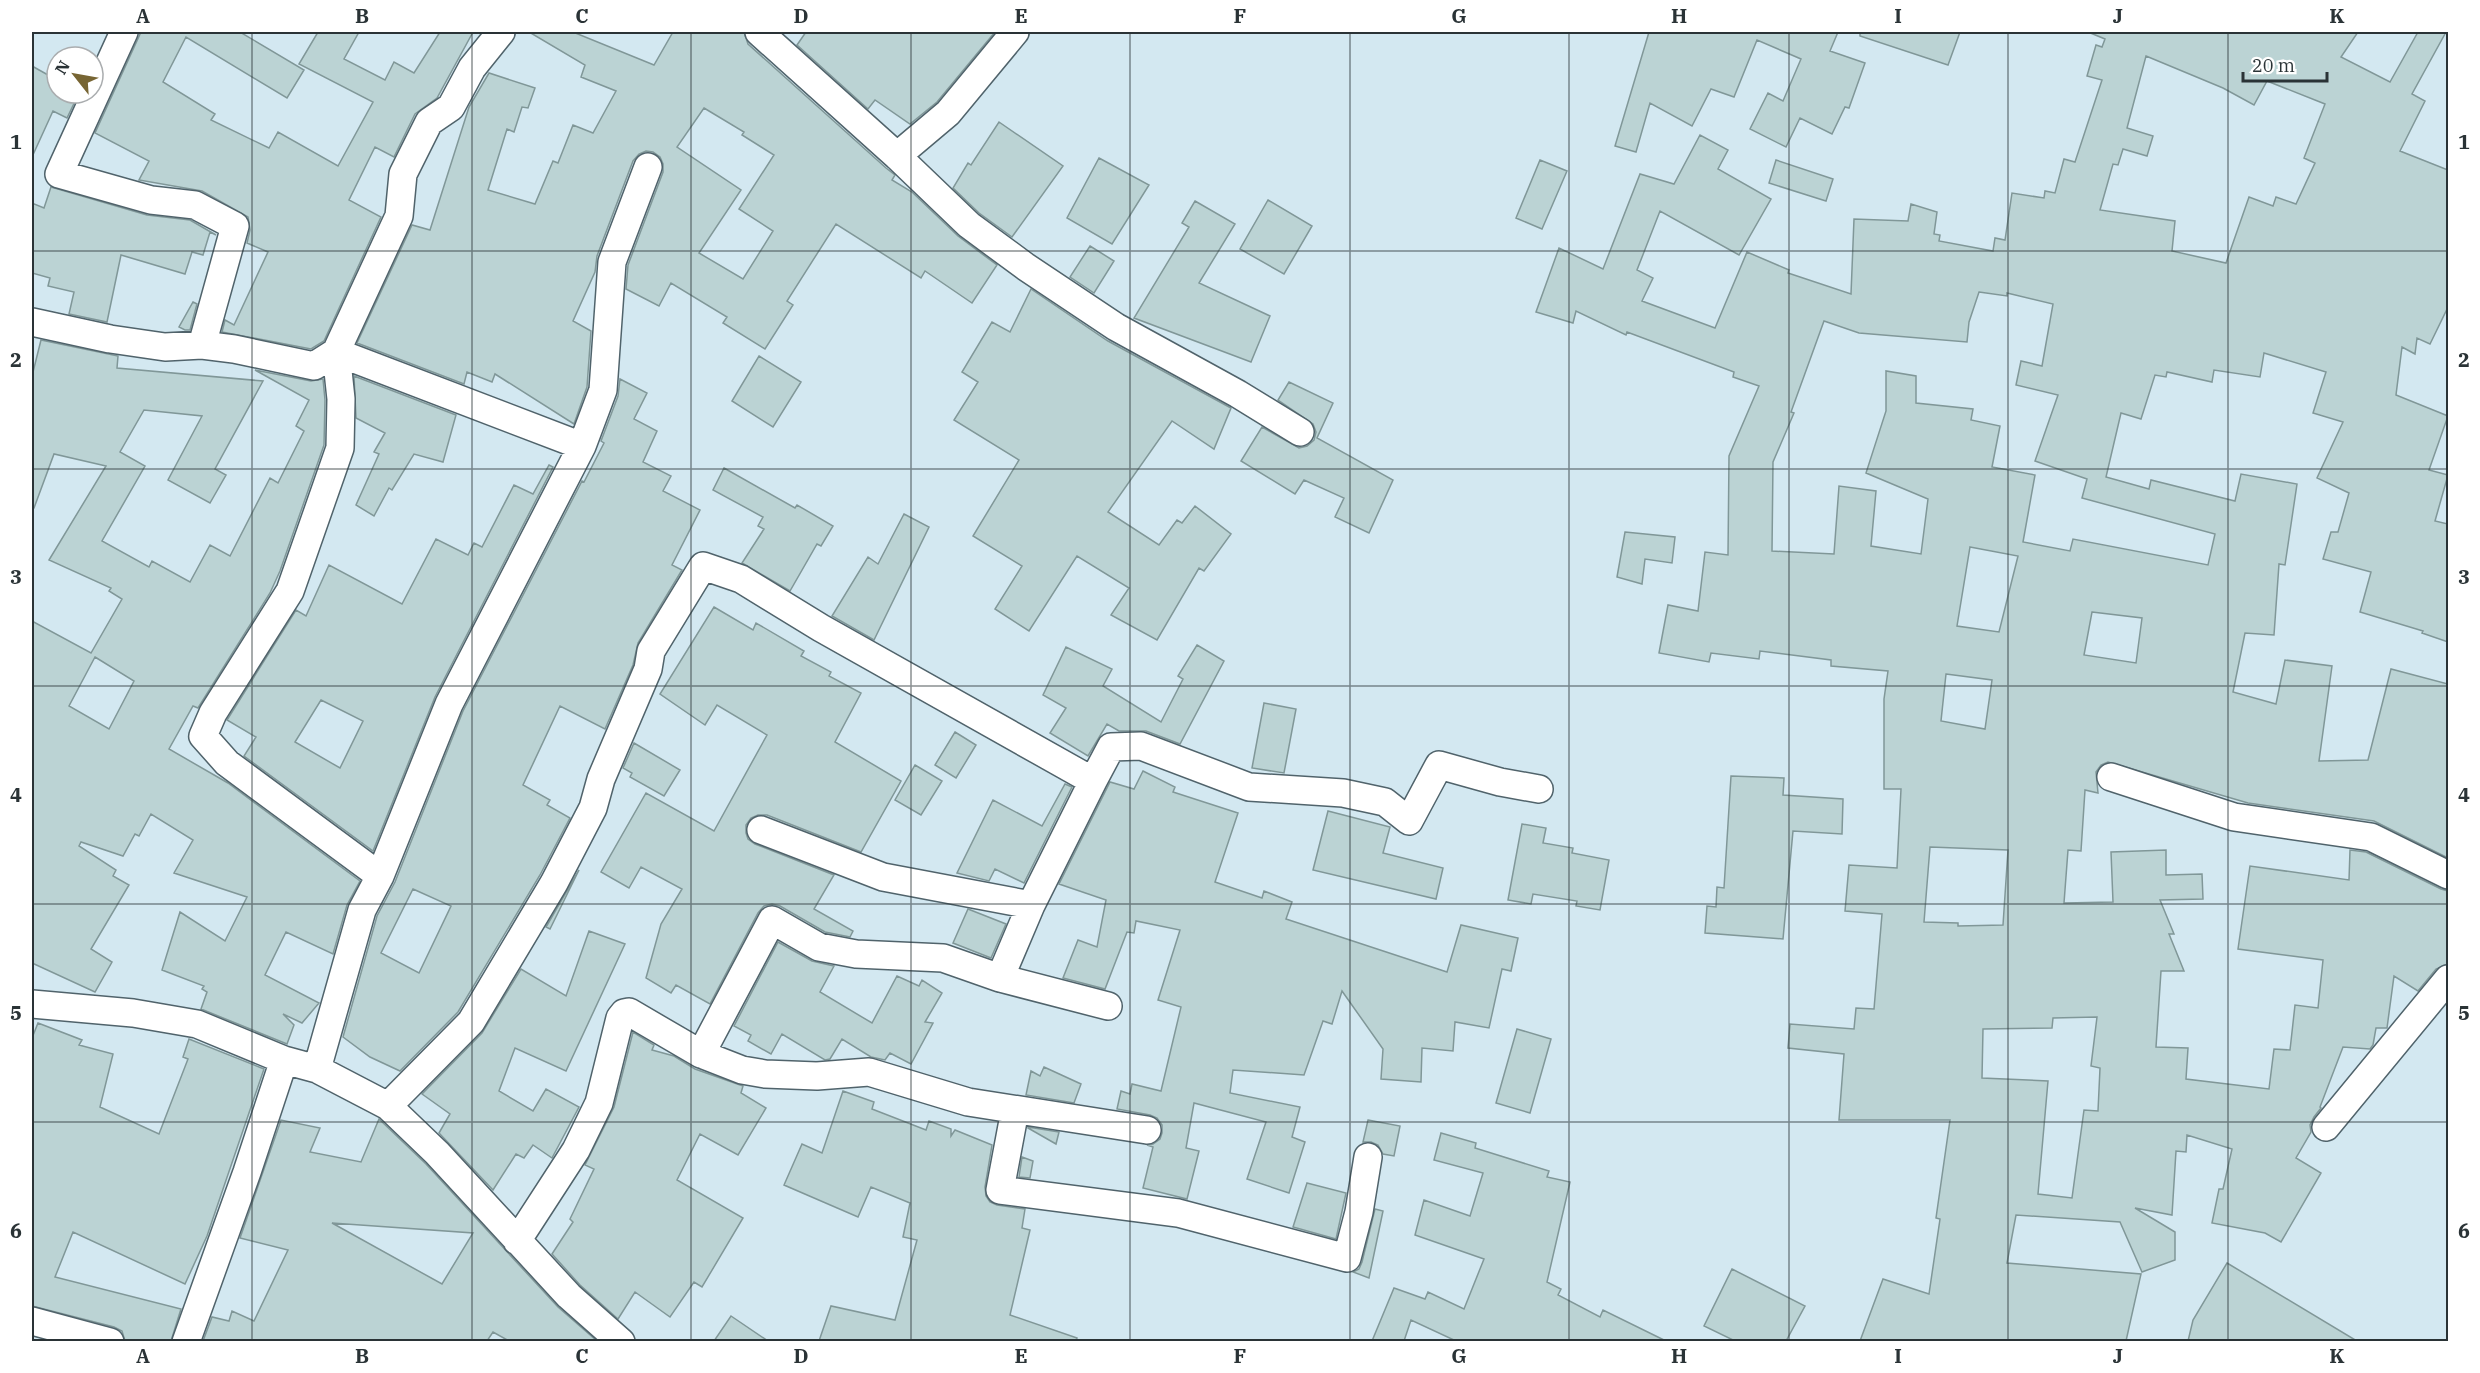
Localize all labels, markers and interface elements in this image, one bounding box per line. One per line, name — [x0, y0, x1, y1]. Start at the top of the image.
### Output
text: A — [136, 2, 150, 29]
text: B — [355, 2, 369, 29]
text: C — [575, 2, 589, 29]
text: D — [793, 2, 809, 29]
text: E — [1014, 2, 1028, 29]
text: F — [1234, 2, 1246, 29]
text: G — [1451, 2, 1467, 29]
text: H — [1671, 2, 1687, 29]
text: I — [1894, 2, 1902, 29]
text: J — [2113, 2, 2123, 29]
text: K — [2329, 2, 2345, 29]
north arrow — [45, 45, 105, 105]
scale bar — [2243, 45, 2327, 83]
text: 20 m — [2252, 54, 2295, 77]
text: N — [50, 57, 74, 78]
text: 1 — [10, 128, 22, 155]
text: 1 — [2458, 128, 2470, 155]
text: 2 — [10, 346, 22, 373]
text: 2 — [2458, 346, 2470, 373]
text: 3 — [10, 563, 22, 590]
text: 3 — [2458, 563, 2470, 590]
text: 4 — [10, 781, 22, 808]
text: 4 — [2458, 781, 2470, 808]
text: 5 — [10, 999, 22, 1026]
text: 5 — [2458, 999, 2470, 1026]
text: 6 — [10, 1217, 22, 1244]
text: 6 — [2458, 1217, 2470, 1244]
text: A — [136, 1342, 150, 1369]
text: B — [355, 1342, 369, 1369]
text: C — [575, 1342, 589, 1369]
text: D — [793, 1342, 809, 1369]
text: E — [1014, 1342, 1028, 1369]
text: F — [1234, 1342, 1246, 1369]
text: G — [1451, 1342, 1467, 1369]
text: H — [1671, 1342, 1687, 1369]
text: I — [1894, 1342, 1902, 1369]
text: J — [2113, 1342, 2123, 1369]
text: K — [2329, 1342, 2345, 1369]

